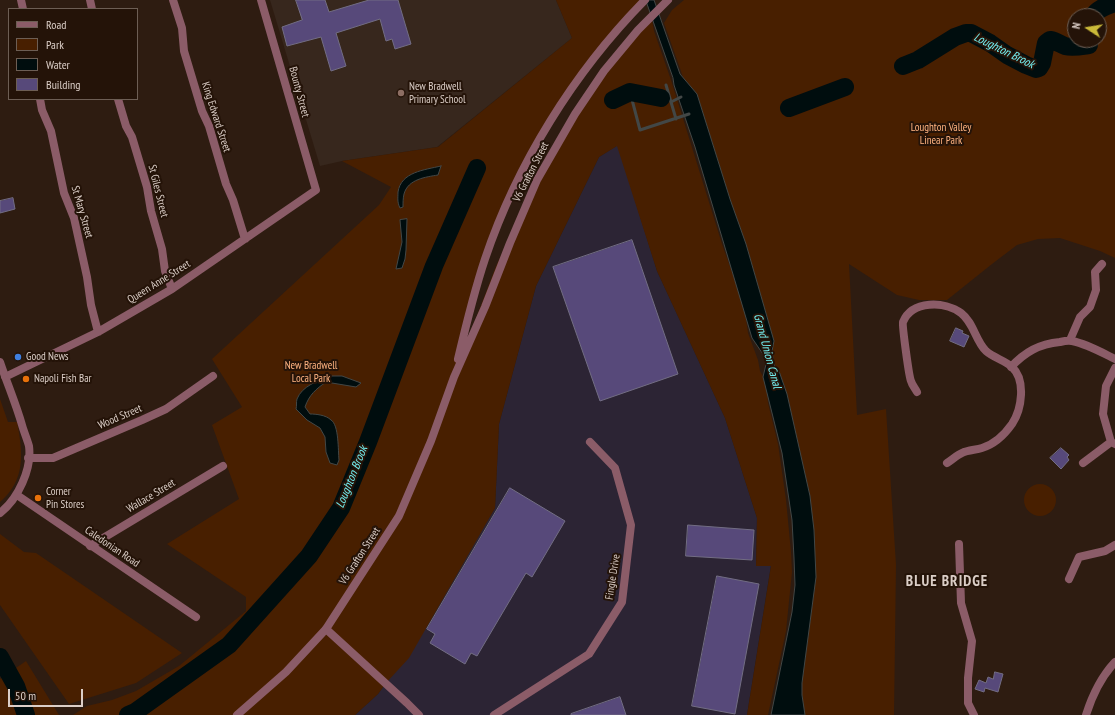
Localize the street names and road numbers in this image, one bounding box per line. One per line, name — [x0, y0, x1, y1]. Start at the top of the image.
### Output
street label: Bounty Street — [286, 65, 312, 119]
street label: King Edward Street — [198, 80, 234, 154]
street label: V6 Grafton Street — [510, 140, 552, 204]
street label: St Giles Street — [145, 163, 171, 219]
street label: St Mary Street — [68, 184, 96, 240]
street label: Queen Anne Street — [125, 257, 193, 307]
street label: Wood Street — [96, 402, 144, 432]
street label: Wallace Street — [124, 476, 178, 516]
street label: Caledonian Road — [82, 524, 142, 570]
street label: V6 Grafton Street — [337, 525, 383, 587]
street label: Fingle Drive — [603, 553, 623, 601]

